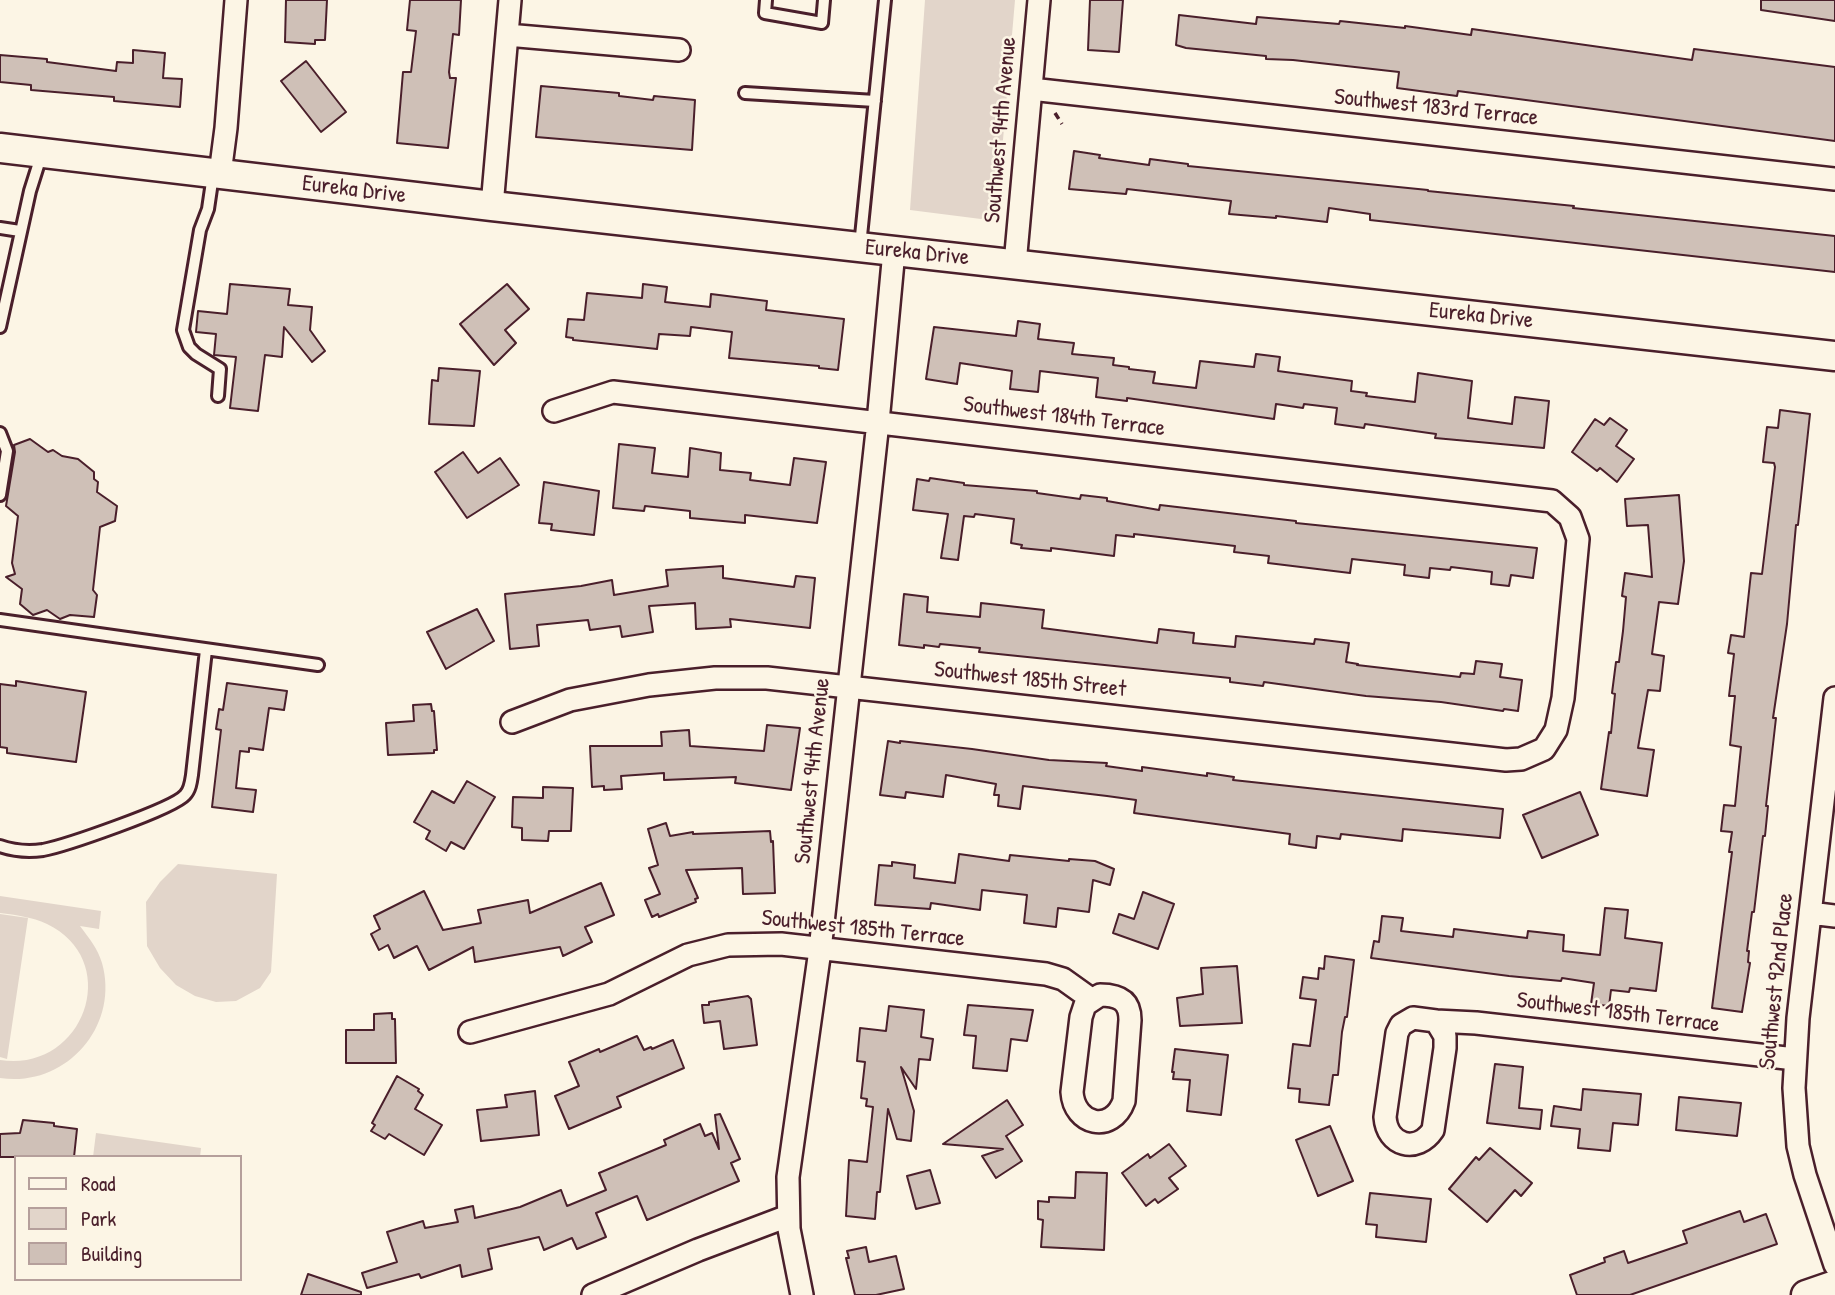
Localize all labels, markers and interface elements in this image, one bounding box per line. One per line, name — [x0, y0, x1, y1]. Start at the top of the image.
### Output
street label: Southwest 94th Avenue — [979, 36, 1023, 224]
street label: Southwest 183rd Terrace — [1333, 84, 1539, 132]
street label: Eureka Drive — [300, 170, 408, 210]
street label: Eureka Drive — [864, 234, 970, 272]
street label: Eureka Drive — [1428, 297, 1534, 335]
street label: Southwest 184th Terrace — [962, 391, 1166, 443]
street label: Southwest 185th Street — [933, 656, 1127, 704]
street label: Southwest 94th Avenue — [790, 677, 836, 865]
street label: Southwest 92nd Place — [1754, 892, 1800, 1070]
street label: Southwest 185th Terrace — [760, 905, 966, 953]
street label: Southwest 185th Terrace — [1515, 987, 1721, 1039]
legend — [14, 1155, 242, 1281]
text: Road — [81, 1169, 115, 1198]
text: Park — [81, 1204, 116, 1233]
text: Building — [81, 1239, 142, 1268]

